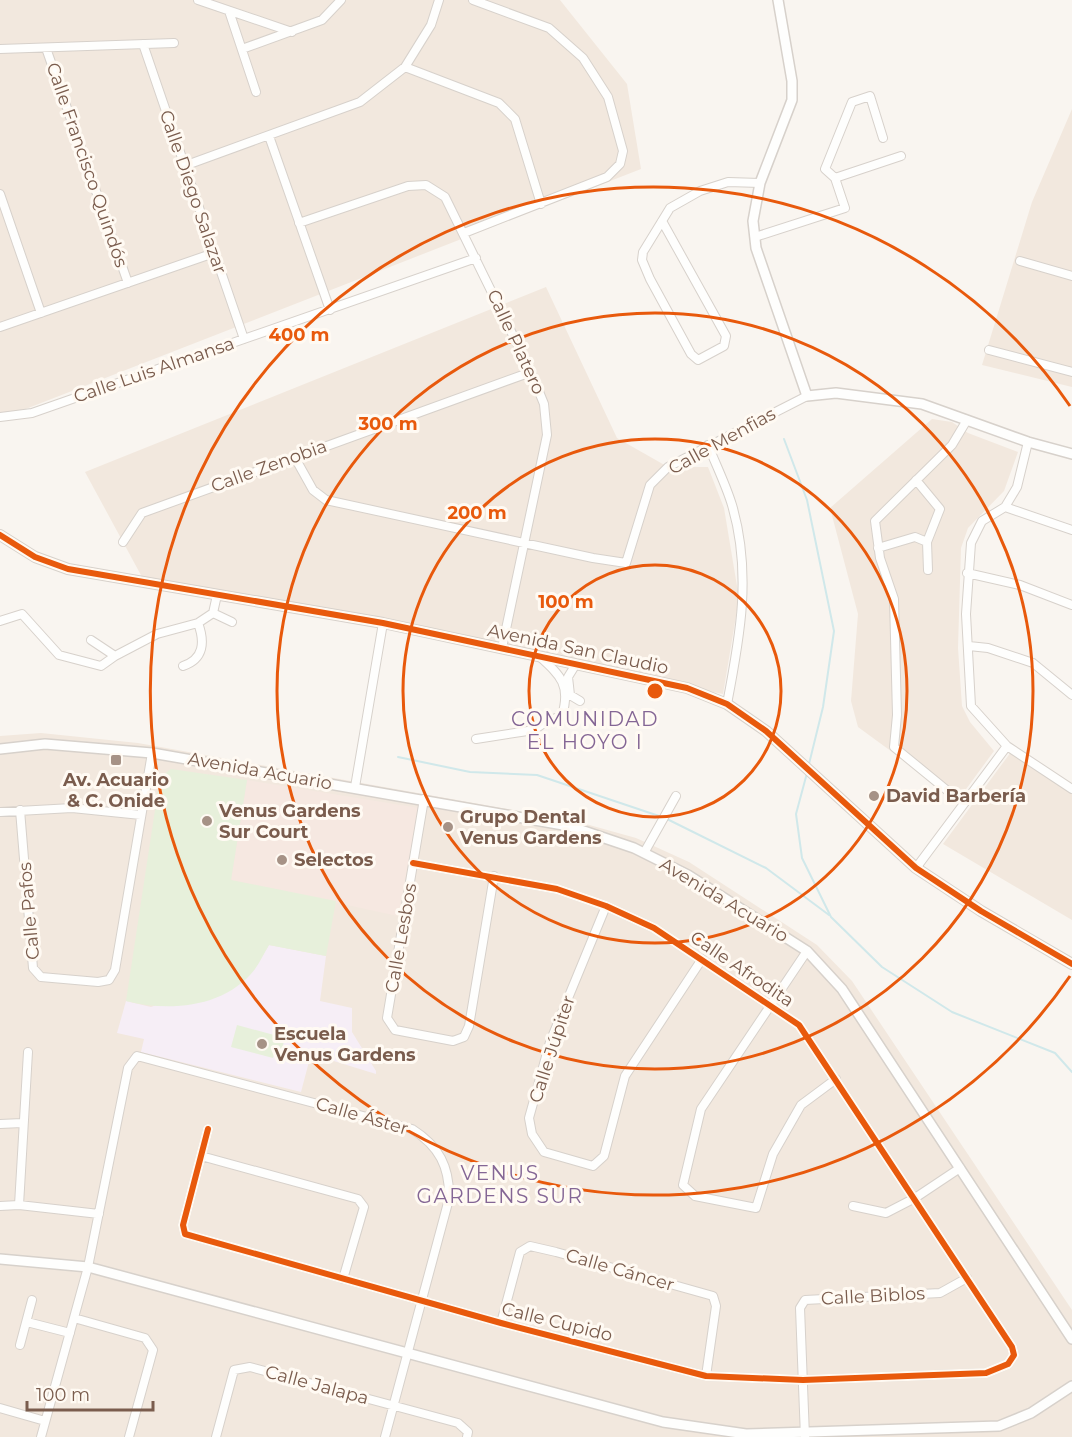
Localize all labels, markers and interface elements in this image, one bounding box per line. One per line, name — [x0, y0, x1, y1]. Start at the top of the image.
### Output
street label: Calle Francisco Quindós — [42, 60, 132, 270]
street label: Calle Diego Salazar — [155, 107, 231, 277]
street label: Calle Platero — [482, 286, 550, 398]
text: 400 m — [269, 324, 329, 346]
street label: Calle Luis Almansa — [71, 332, 237, 408]
street label: Calle Menfias — [665, 402, 780, 479]
text: 300 m — [357, 413, 418, 435]
street label: Calle Zenobia — [208, 435, 330, 497]
text: 200 m — [447, 502, 507, 524]
text: 100 m — [538, 591, 594, 613]
street label: Avenida San Claudio — [485, 619, 671, 679]
centre of rings — [645, 681, 665, 701]
district label: COMUNIDAD EL HOYO I — [511, 707, 659, 754]
street label: Avenida Acuario — [186, 747, 334, 795]
marker: Av. Acuario & C. Onide — [109, 753, 123, 767]
place label: Av. Acuario & C. Onide — [62, 769, 169, 812]
place label: David Barbería — [886, 785, 1026, 807]
marker: David Barbería — [867, 789, 881, 803]
place label: Venus Gardens Sur Court — [218, 800, 361, 843]
place label: Grupo Dental Venus Gardens — [459, 806, 602, 849]
marker: Venus Gardens Sur Court — [200, 814, 214, 828]
marker: Grupo Dental Venus Gardens — [441, 820, 455, 834]
place label: Selectos — [294, 849, 374, 871]
marker: Selectos — [275, 853, 289, 867]
street label: Avenida Acuario — [656, 853, 792, 947]
street label: Calle Pafos — [14, 861, 44, 961]
street label: Calle Lesbos — [381, 881, 421, 995]
street label: Calle Afrodita — [686, 926, 798, 1012]
street label: Calle Júpiter — [524, 993, 580, 1105]
place label: Escuela Venus Gardens — [273, 1023, 416, 1066]
marker: Escuela Venus Gardens — [255, 1037, 269, 1051]
street label: Calle Áster — [313, 1092, 411, 1140]
district label: VENUS GARDENS SUR — [416, 1161, 584, 1208]
street label: Calle Cáncer — [563, 1244, 677, 1296]
street label: Calle Biblos — [820, 1282, 926, 1310]
street label: Calle Cupido — [499, 1298, 615, 1346]
street label: Calle Jalapa — [263, 1361, 371, 1409]
scale bar — [27, 1374, 153, 1412]
text: 100 m — [36, 1384, 90, 1406]

